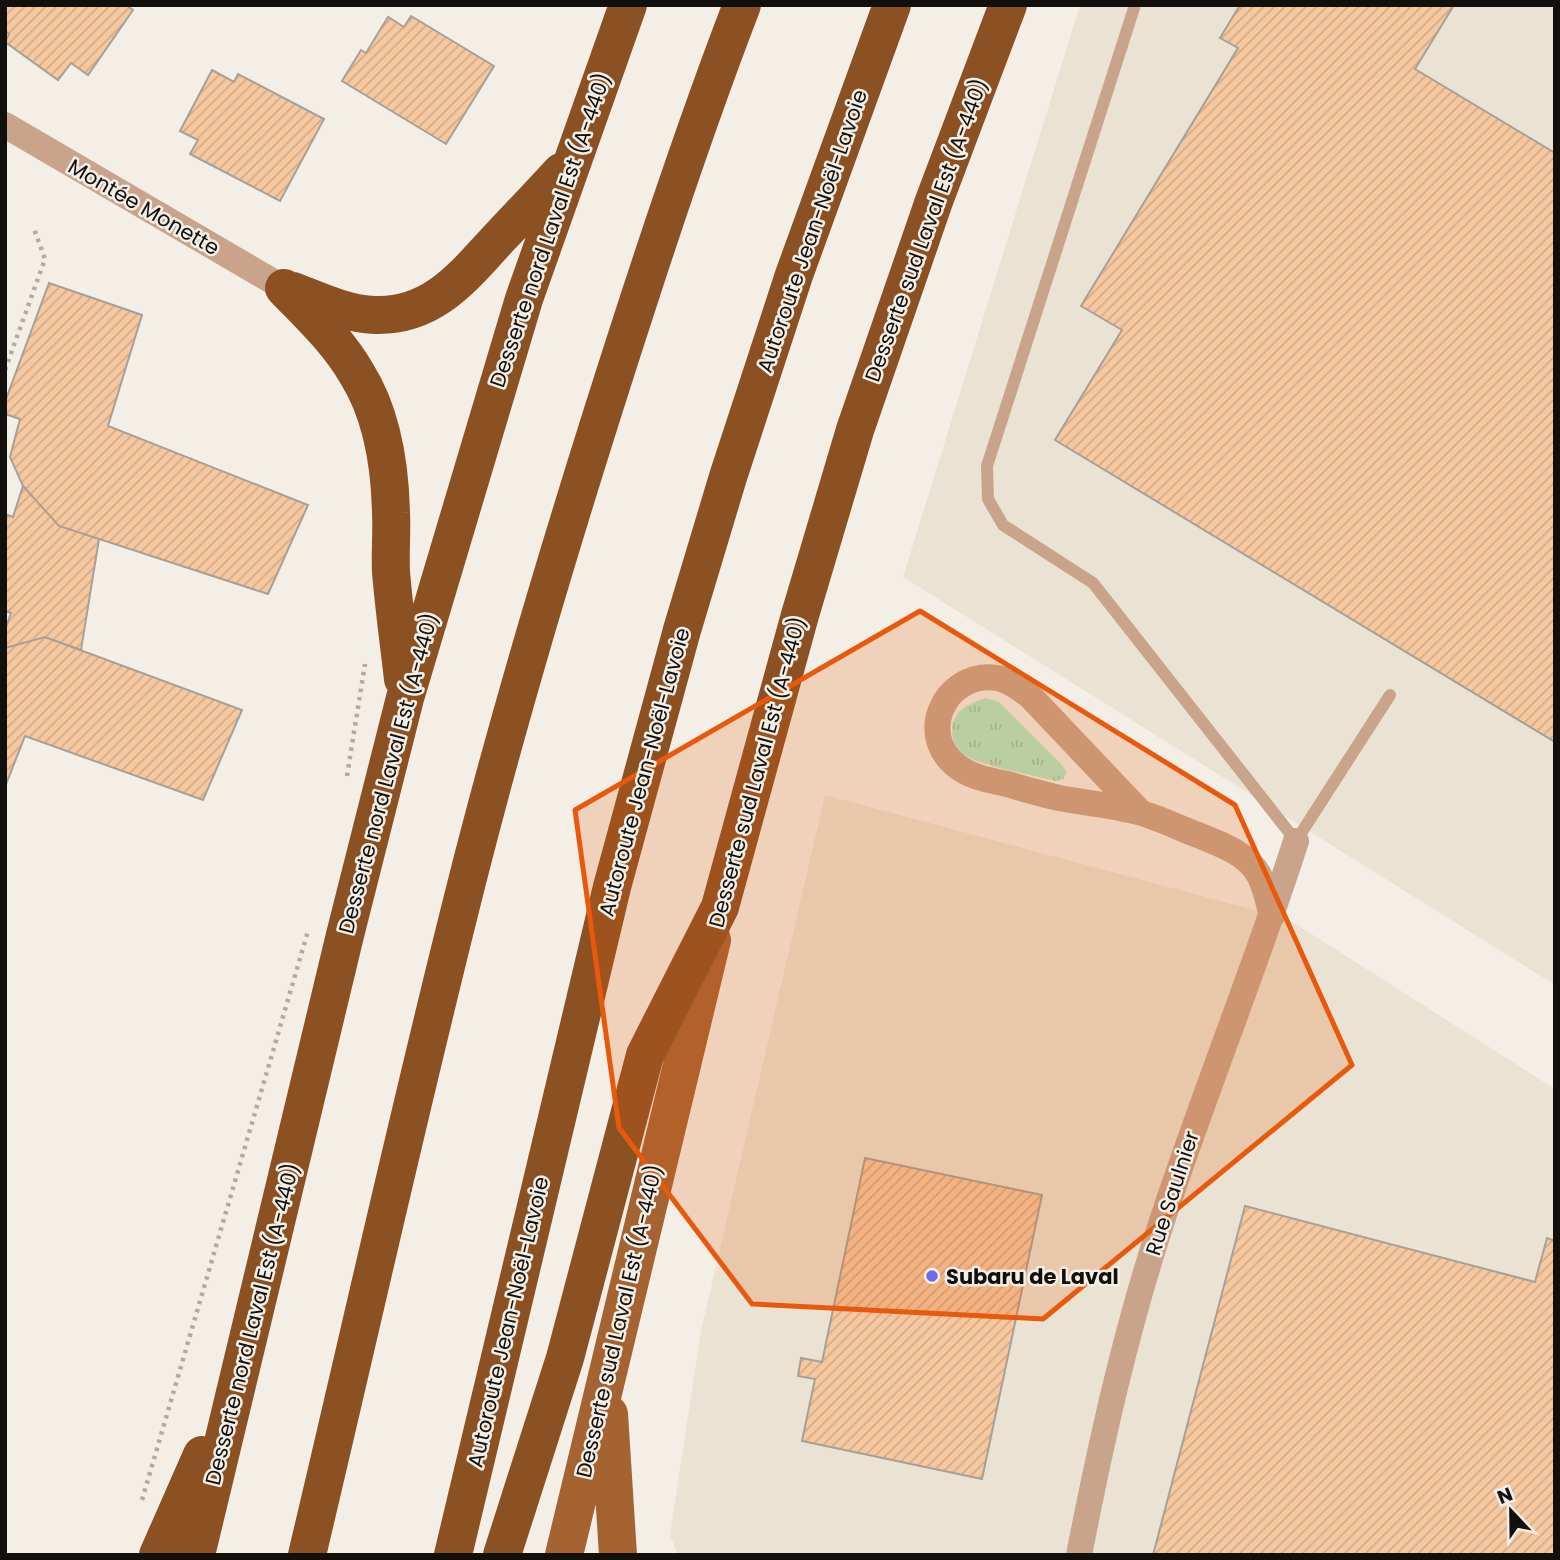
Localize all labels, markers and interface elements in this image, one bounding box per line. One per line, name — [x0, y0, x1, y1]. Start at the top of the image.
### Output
street label: Desserte nord Laval Est (A-440) — [482, 69, 618, 391]
street label: Desserte sud Laval Est (A-440) — [858, 74, 994, 386]
street label: Autoroute Jean-Noël-Lavoie — [750, 86, 874, 376]
street label: Montée Monette — [63, 152, 225, 262]
street label: Desserte nord Laval Est (A-440) — [331, 609, 445, 937]
street label: Desserte sud Laval Est (A-440) — [702, 613, 812, 931]
street label: Autoroute Jean-Noël-Lavoie — [591, 624, 697, 920]
street label: Rue Saulnier — [1138, 1127, 1206, 1259]
street label: Desserte nord Laval Est (A-440) — [198, 1160, 306, 1488]
street label: Desserte sud Laval Est (A-440) — [569, 1162, 669, 1480]
street label: Autoroute Jean-Noël-Lavoie — [460, 1174, 556, 1470]
place label: Subaru de Laval — [946, 1262, 1119, 1291]
marker: Subaru de Laval — [924, 1268, 940, 1284]
north arrow — [1476, 1476, 1546, 1546]
text: N — [1493, 1481, 1517, 1511]

